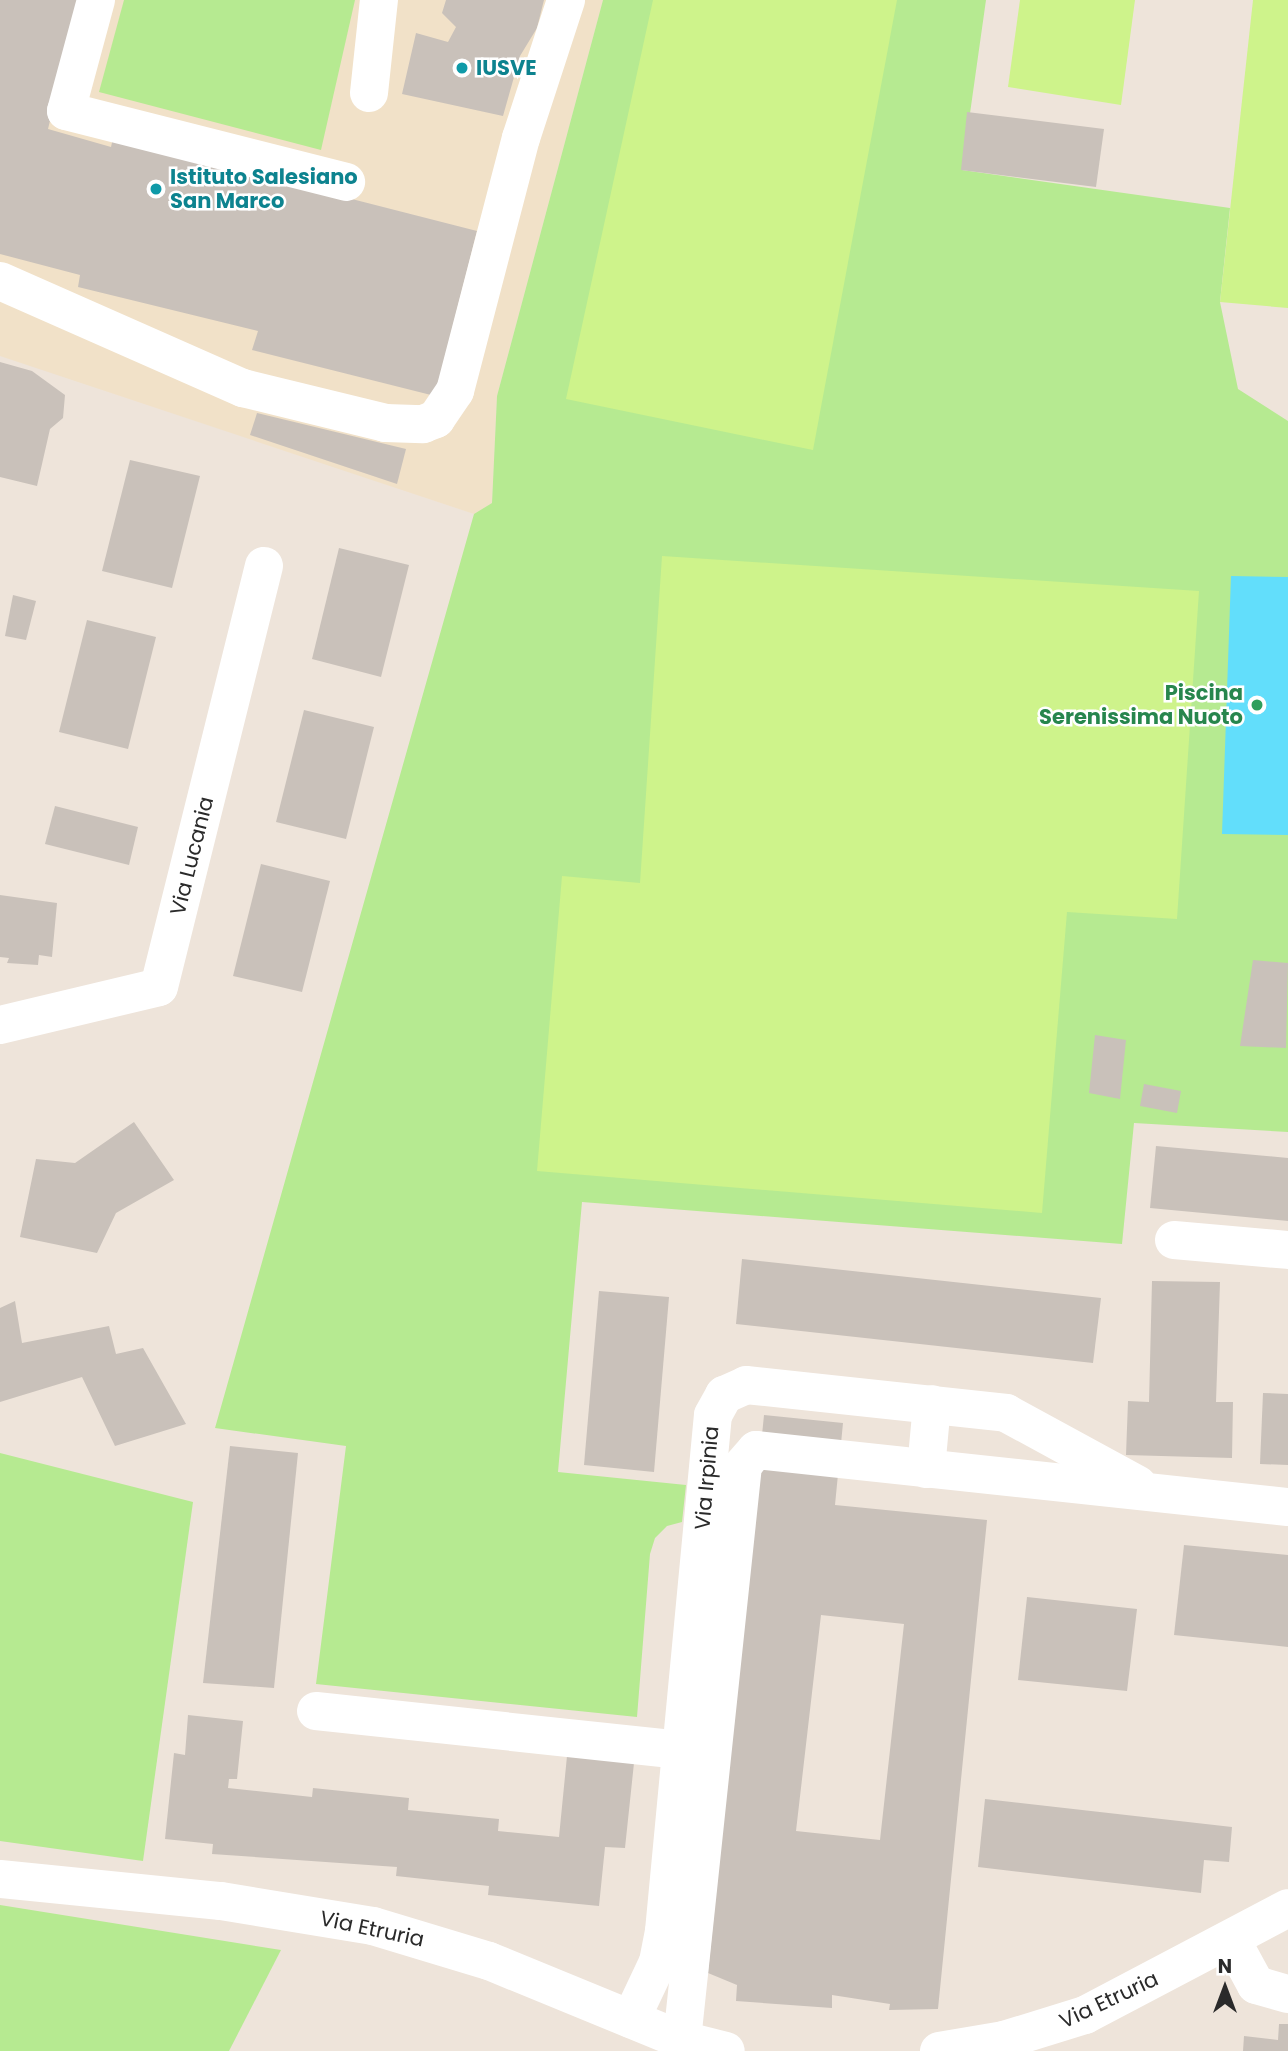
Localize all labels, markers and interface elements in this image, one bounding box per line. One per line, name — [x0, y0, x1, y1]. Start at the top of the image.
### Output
place label: IUSVE — [476, 55, 537, 81]
marker: IUSVE — [454, 60, 470, 76]
place label: Istituto Salesiano San Marco — [170, 164, 358, 214]
marker: Istituto Salesiano San Marco — [148, 181, 164, 197]
place label: Piscina Serenissima Nuoto — [1039, 680, 1243, 730]
marker: Piscina Serenissima Nuoto — [1249, 697, 1265, 713]
street label: Via Lucania — [165, 794, 219, 918]
street label: Via Irpinia — [690, 1425, 724, 1531]
street label: Via Etruria — [318, 1906, 426, 1952]
north arrow — [1190, 1953, 1260, 2023]
text: N — [1218, 1953, 1232, 1980]
street label: Via Etruria — [1056, 1966, 1162, 2034]

